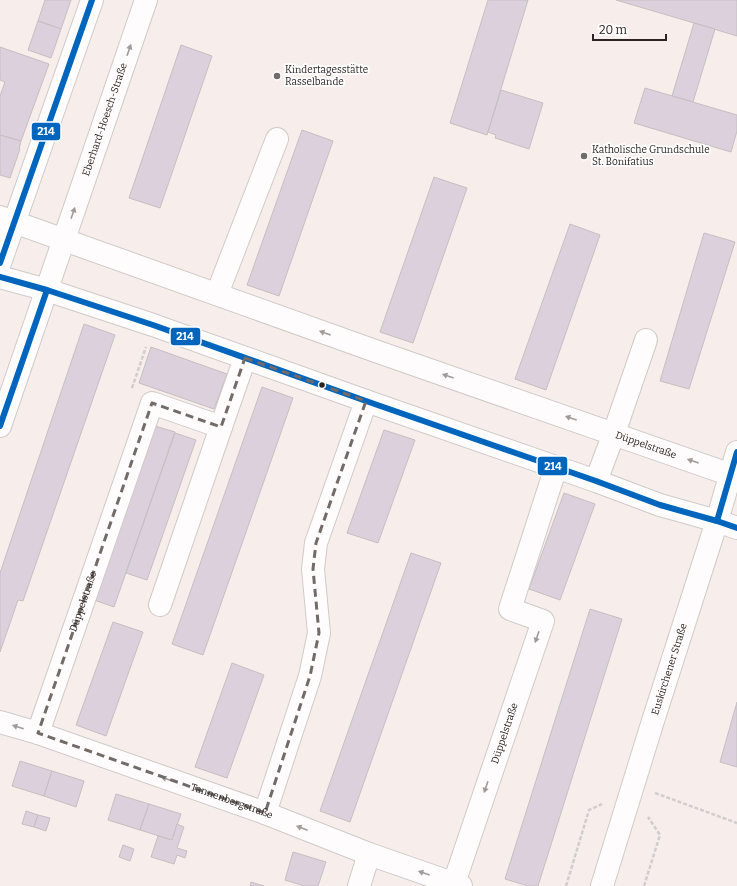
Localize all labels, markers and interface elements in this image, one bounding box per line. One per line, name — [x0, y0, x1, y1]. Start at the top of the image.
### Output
scale bar — [593, 16, 666, 42]
text: 20 m — [599, 23, 628, 37]
one-way arrow — [126, 44, 132, 56]
street label: Eberhard-Hoesch-Straße — [80, 61, 130, 178]
place label: Kindertagesstätte Rasselbande — [285, 64, 368, 88]
marker: Kindertagesstätte Rasselbande — [272, 71, 282, 81]
line badge: 214 — [31, 122, 61, 141]
text: 214 — [37, 125, 55, 138]
place label: Katholische Grundschule St. Bonifatius — [592, 144, 710, 168]
marker: Katholische Grundschule St. Bonifatius — [579, 151, 589, 161]
one-way arrow — [70, 206, 76, 218]
line badge: 214 — [170, 327, 201, 346]
one-way arrow — [319, 329, 331, 335]
text: 214 — [176, 330, 194, 343]
one-way arrow — [441, 372, 453, 378]
unlabelled marker — [317, 380, 327, 390]
one-way arrow — [564, 415, 576, 421]
street label: Düppelstraße — [614, 429, 678, 461]
line badge: 214 — [537, 456, 568, 476]
one-way arrow — [687, 458, 699, 464]
text: 214 — [544, 460, 562, 473]
street label: Düppelstraße — [67, 570, 99, 634]
street label: Euskirchener Straße — [649, 622, 690, 717]
one-way arrow — [534, 632, 540, 644]
street label: Düppelstraße — [489, 701, 521, 765]
one-way arrow — [11, 724, 23, 730]
one-way arrow — [161, 775, 173, 781]
street label: Tannenbergstraße — [189, 781, 275, 821]
one-way arrow — [483, 781, 489, 793]
one-way arrow — [296, 824, 308, 830]
one-way arrow — [418, 870, 430, 876]

